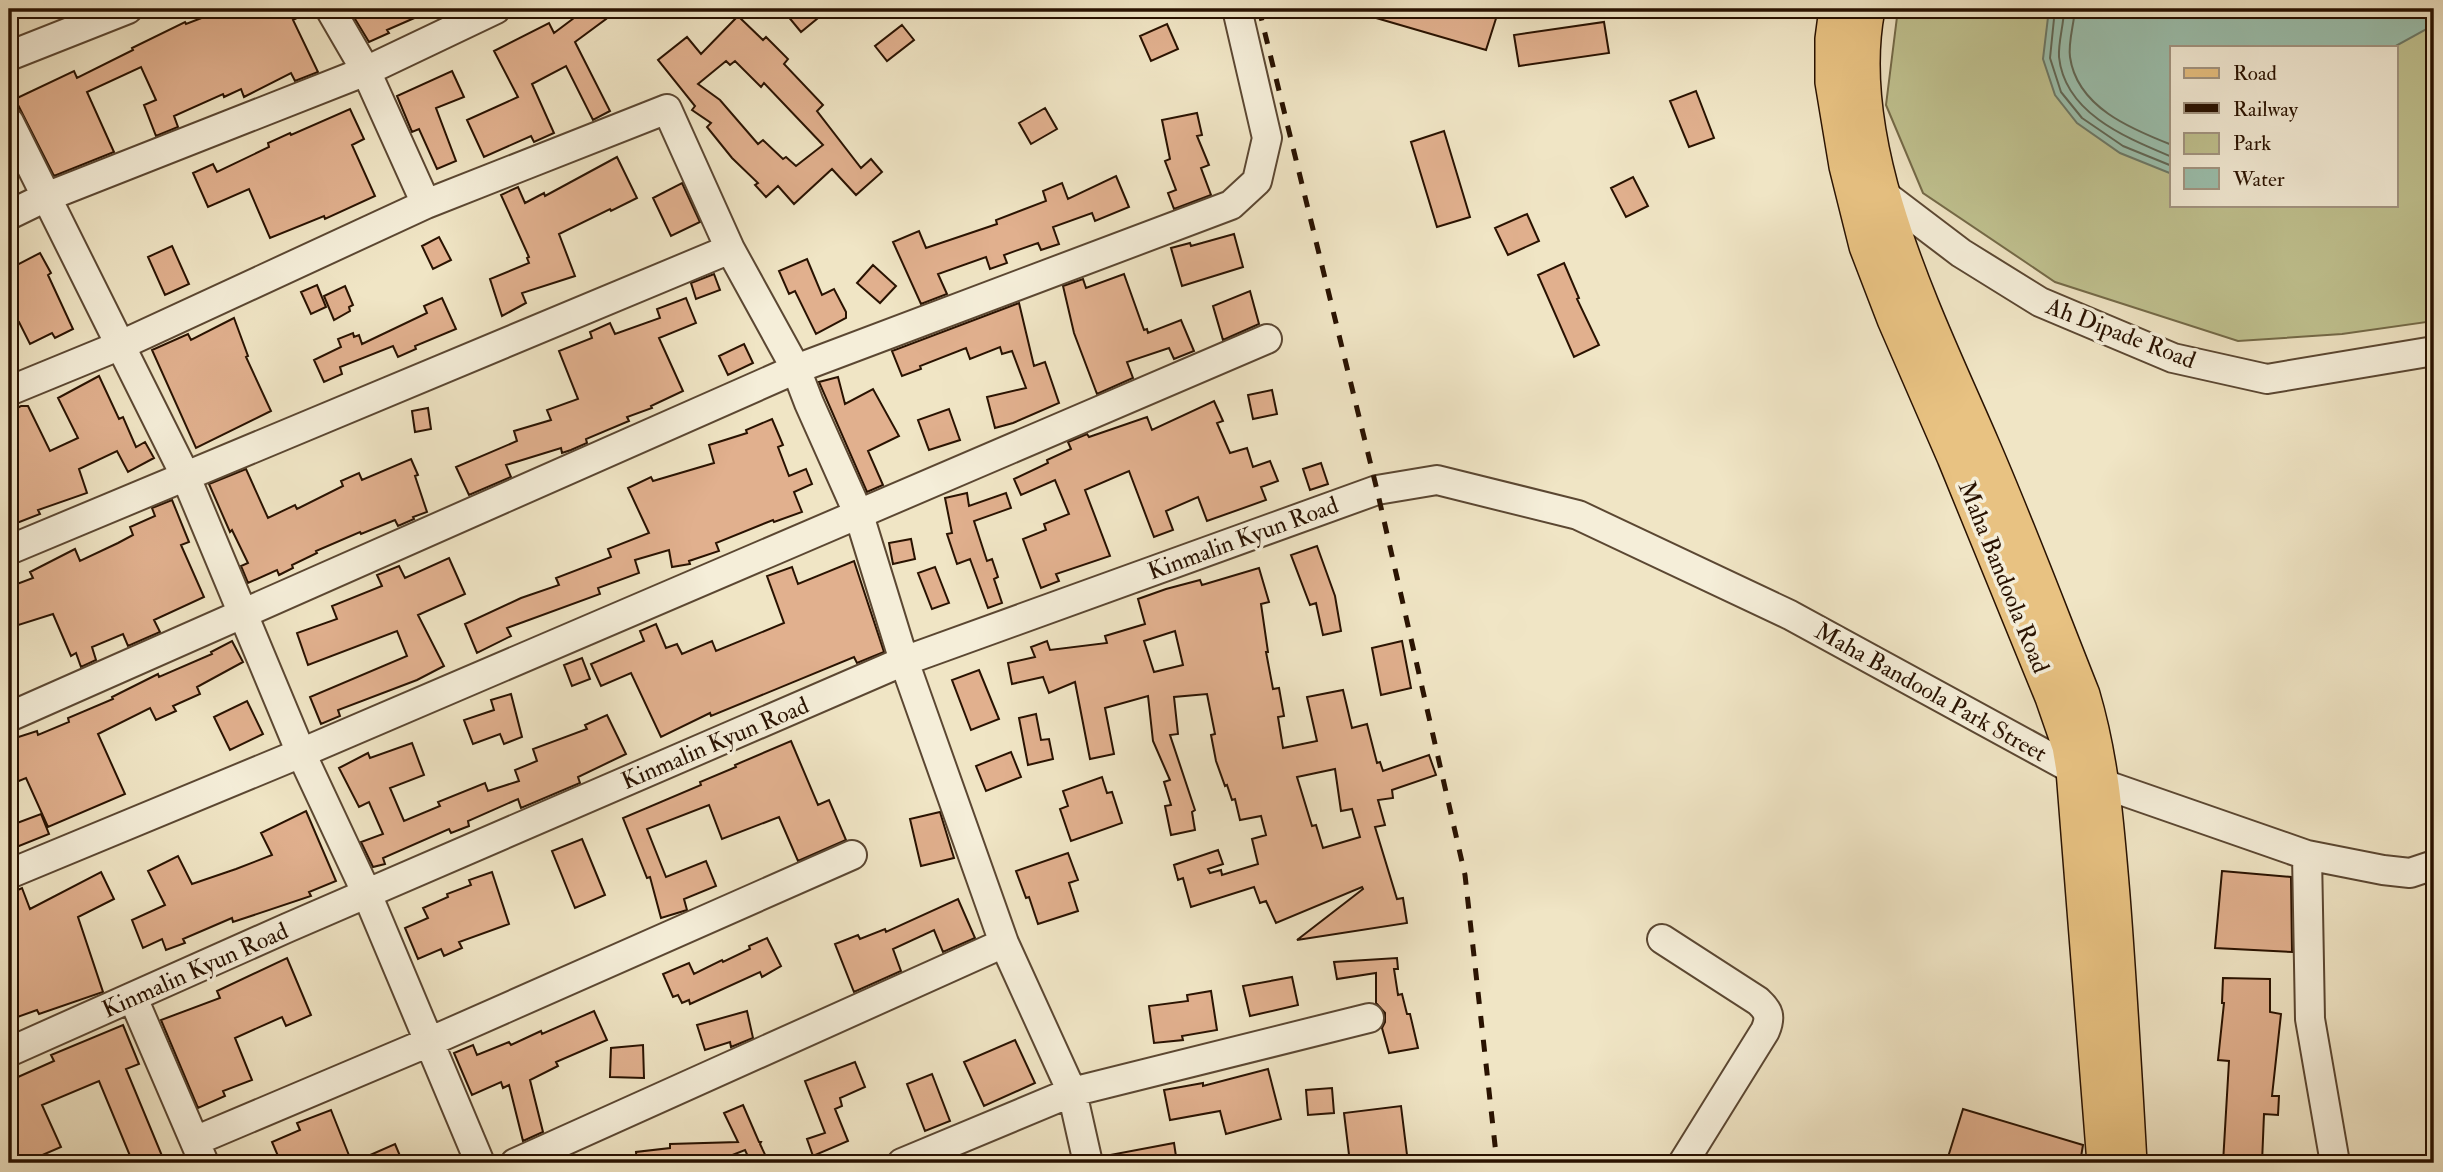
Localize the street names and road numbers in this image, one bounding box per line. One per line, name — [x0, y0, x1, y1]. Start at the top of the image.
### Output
street label: Ah Dipade Road — [2041, 290, 2200, 376]
street label: Maha Bandoola Road — [1951, 477, 2056, 678]
street label: Kinmalin Kyun Road — [1144, 490, 1343, 587]
street label: Maha Bandoola Park Street — [1809, 616, 2053, 769]
street label: Kinmalin Kyun Road — [617, 690, 814, 797]
street label: Kinmalin Kyun Road — [97, 915, 293, 1025]

